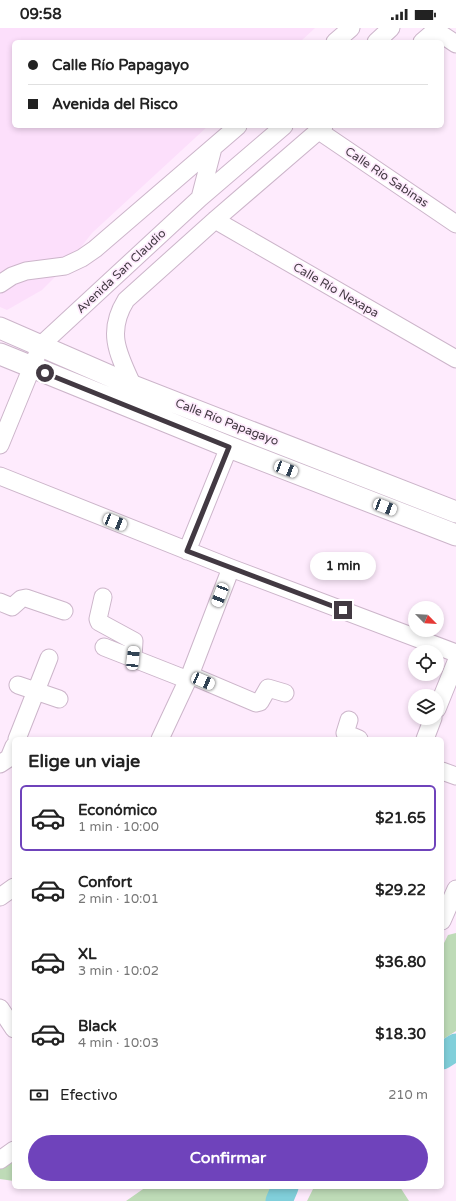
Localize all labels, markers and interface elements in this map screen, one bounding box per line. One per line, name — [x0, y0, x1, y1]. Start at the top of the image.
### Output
text: 09:58 — [20, 5, 62, 23]
text: Calle Río Papagayo — [52, 56, 189, 74]
text: Avenida del Risco — [52, 95, 178, 113]
street label: Calle Río Sabinas — [343, 144, 431, 210]
street label: Avenida San Claudio — [73, 226, 169, 316]
street label: Calle Río Nexapa — [291, 260, 381, 320]
route start — [36, 364, 54, 382]
street label: Calle Río Papagayo — [173, 396, 281, 448]
car — [273, 459, 299, 479]
car — [372, 497, 398, 517]
car — [102, 512, 128, 532]
callout: 1 min — [310, 552, 376, 580]
text: 1 min — [326, 558, 360, 574]
car — [210, 582, 230, 608]
route end — [334, 601, 352, 619]
north arrow — [408, 601, 444, 637]
map controls — [408, 601, 444, 725]
car — [126, 645, 140, 671]
button: locate — [408, 645, 444, 681]
car — [190, 671, 216, 691]
button: layers — [408, 689, 444, 725]
text: Elige un viaje — [28, 750, 140, 772]
icon: car — [30, 800, 66, 836]
text: Económico — [78, 801, 157, 819]
text: $21.65 — [375, 809, 426, 827]
text: 1 min · 10:00 — [78, 819, 159, 835]
icon: car — [30, 872, 66, 908]
text: Confort — [78, 873, 132, 891]
text: $29.22 — [375, 881, 426, 899]
text: 2 min · 10:01 — [78, 891, 159, 907]
icon: car — [30, 944, 66, 980]
text: XL — [78, 945, 97, 963]
text: $36.80 — [375, 953, 426, 971]
text: 3 min · 10:02 — [78, 963, 159, 979]
icon: car — [30, 1016, 66, 1052]
text: Black — [78, 1017, 117, 1035]
text: $18.30 — [375, 1025, 426, 1043]
text: 4 min · 10:03 — [78, 1035, 159, 1051]
icon: cash — [28, 1084, 50, 1106]
text: Efectivo — [60, 1086, 118, 1104]
text: 210 m — [388, 1087, 428, 1103]
button: Confirmar — [28, 1135, 428, 1181]

